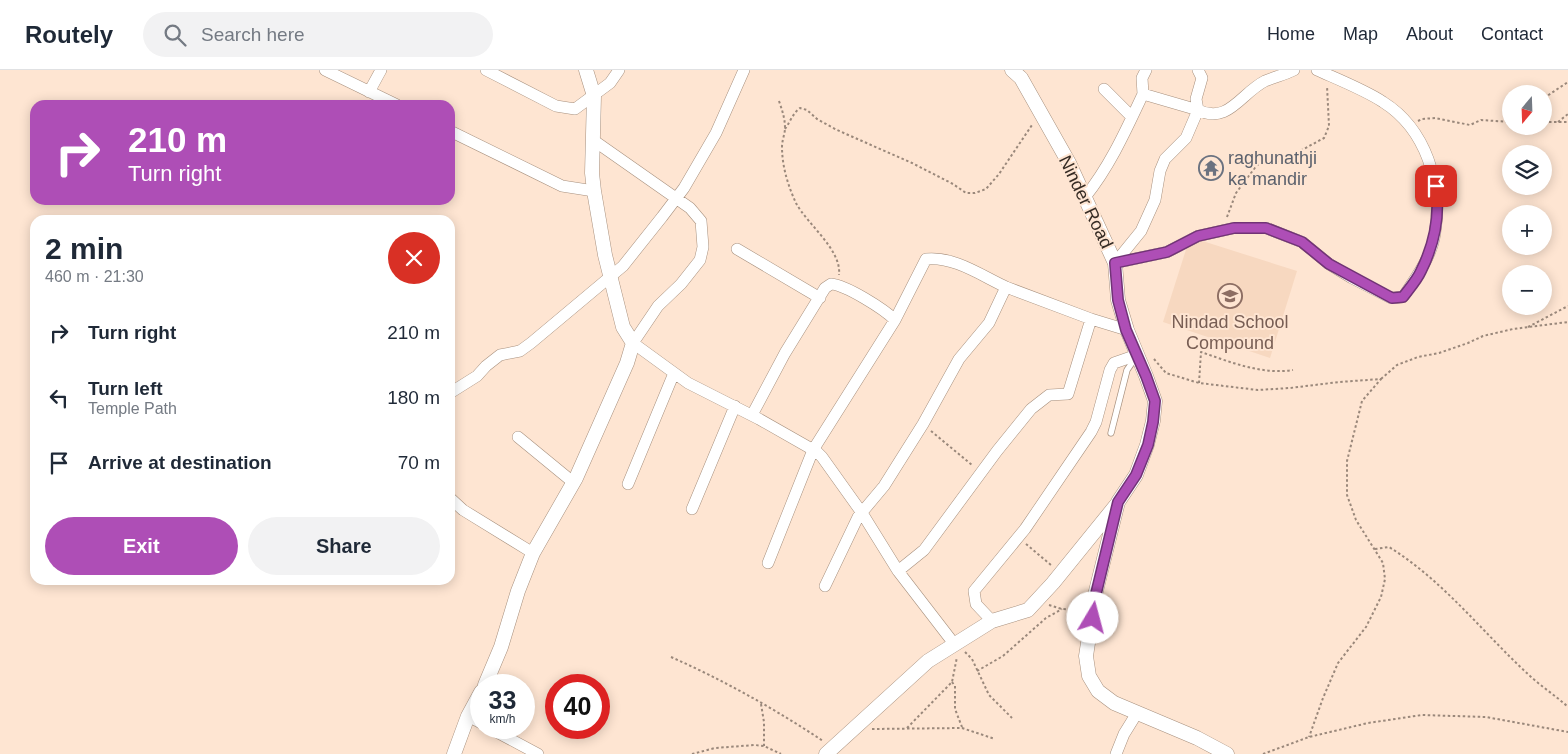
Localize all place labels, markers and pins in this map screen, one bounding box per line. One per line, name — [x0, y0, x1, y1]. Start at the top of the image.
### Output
place label: raghunathji ka mandir — [1228, 148, 1317, 189]
temple icon: raghunathji ka mandir — [1198, 155, 1224, 181]
pin — [1415, 165, 1457, 207]
school or university icon: Nindad School Compound — [1217, 283, 1243, 309]
place label: Nindad School Compound — [1171, 312, 1289, 353]

